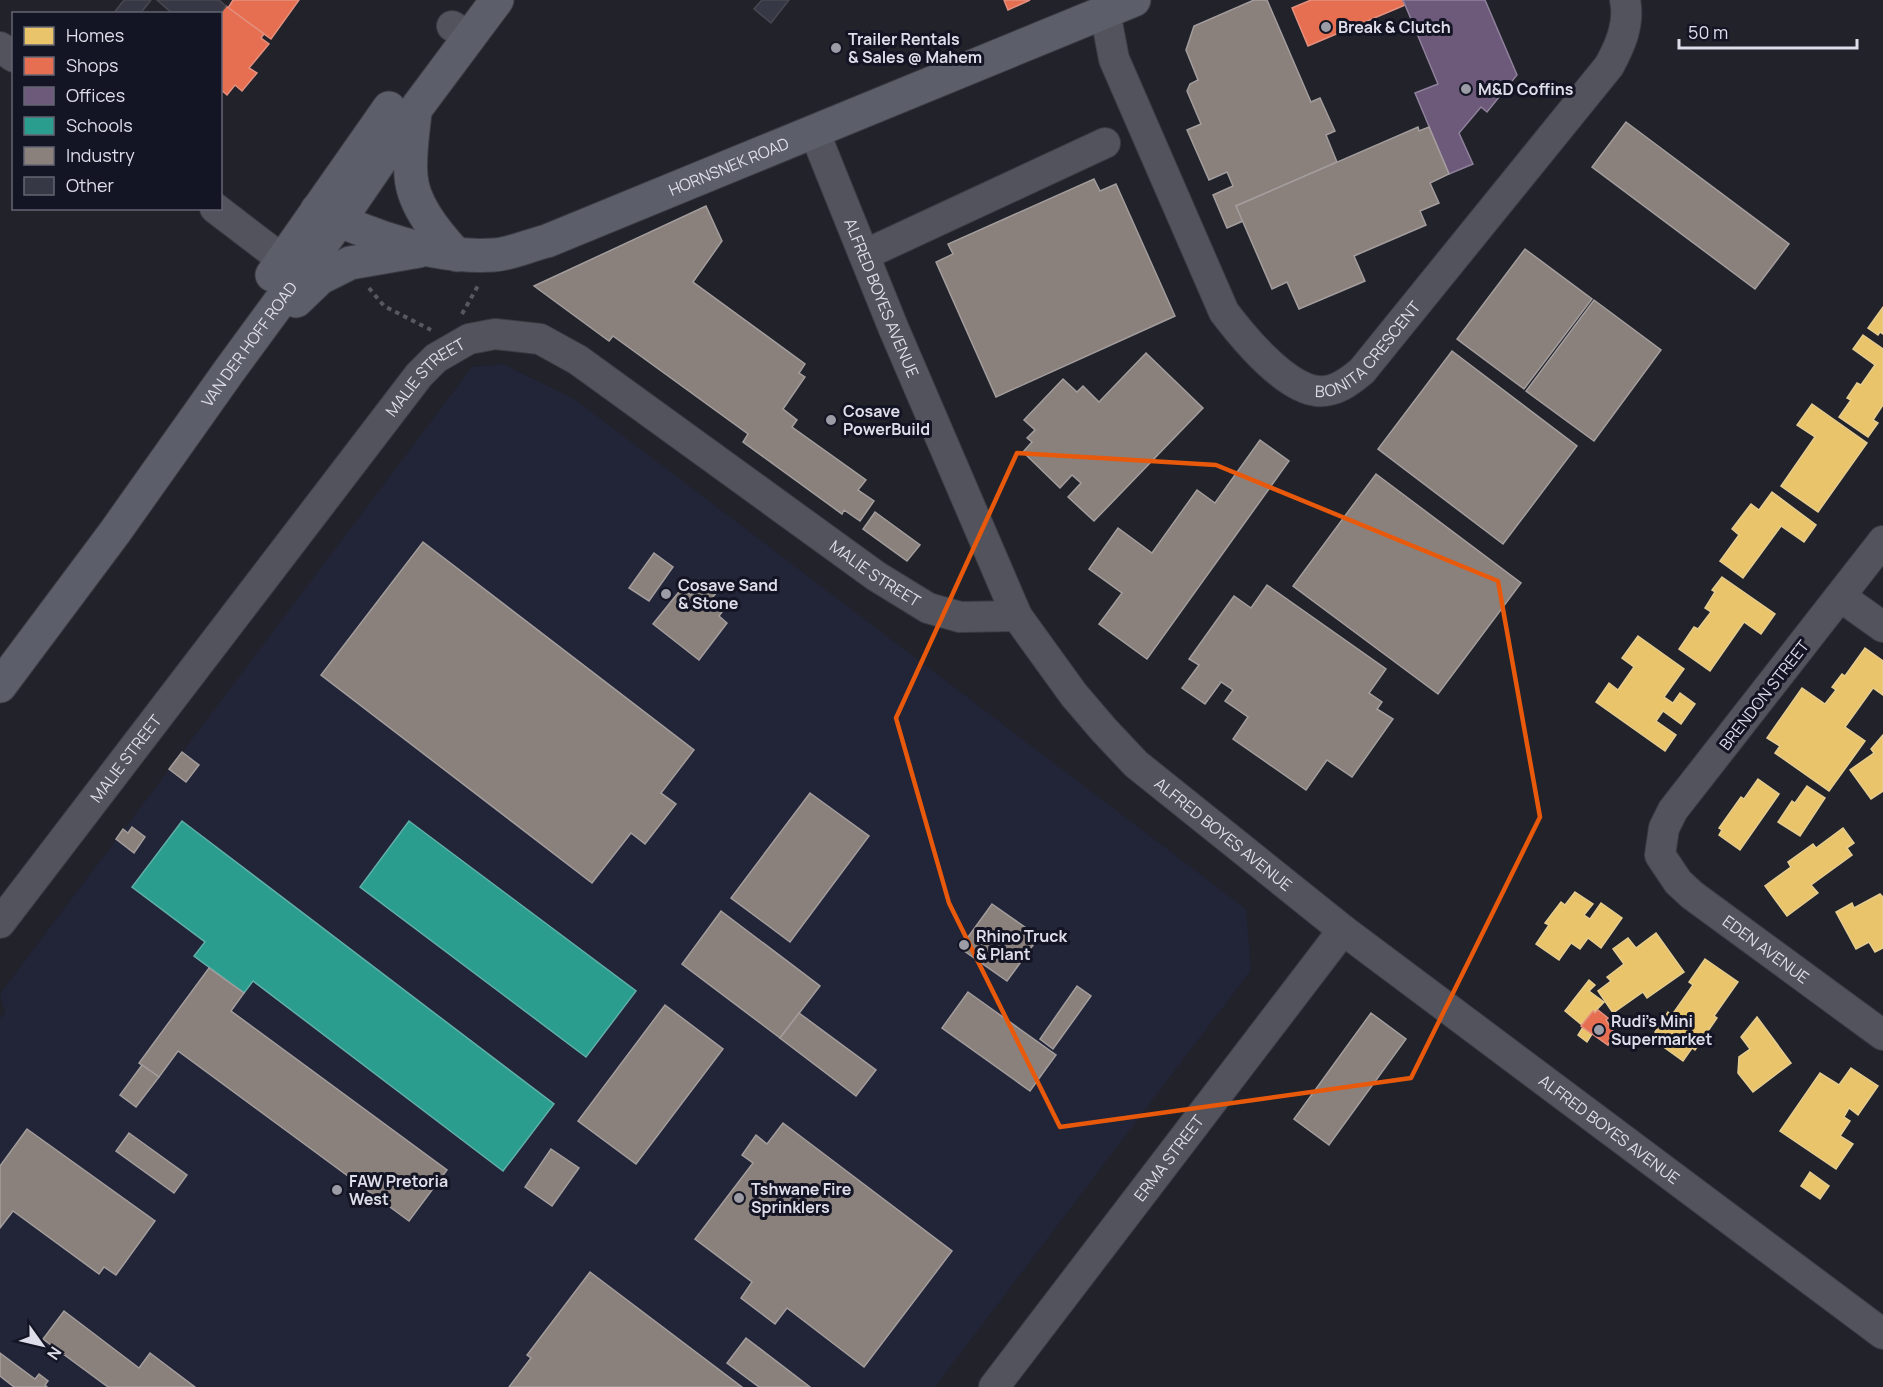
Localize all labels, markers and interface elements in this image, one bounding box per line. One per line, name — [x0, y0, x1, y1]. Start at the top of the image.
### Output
legend — [12, 12, 222, 210]
scale bar — [1679, 12, 1858, 50]
place label: Break & Clutch — [1338, 16, 1451, 38]
marker: Break & Clutch — [1319, 20, 1333, 34]
text: 50 m — [1688, 20, 1728, 44]
text: Homes — [66, 23, 124, 47]
place label: Trailer Rentals & Sales @ Mahem — [848, 28, 982, 68]
marker: Trailer Rentals & Sales @ Mahem — [829, 41, 843, 55]
text: Shops — [66, 53, 118, 77]
place label: M&D Coffins — [1478, 78, 1574, 100]
marker: M&D Coffins — [1459, 82, 1473, 96]
text: Offices — [66, 83, 125, 107]
text: Schools — [66, 113, 133, 137]
street label: HORNSNEK ROAD — [665, 132, 792, 201]
text: Industry — [66, 143, 135, 167]
text: Other — [66, 173, 114, 197]
street label: ALFRED BOYES AVENUE — [839, 215, 924, 381]
street label: VAN DER HOFF ROAD — [196, 277, 302, 411]
street label: BONITA CRESCENT — [1315, 296, 1426, 402]
street label: MALIE STREET — [380, 332, 469, 421]
place label: Cosave PowerBuild — [843, 400, 930, 440]
marker: Cosave PowerBuild — [824, 413, 838, 427]
street label: MALIE STREET — [825, 535, 925, 612]
place label: Cosave Sand & Stone — [678, 574, 778, 614]
marker: Cosave Sand & Stone — [659, 587, 673, 601]
street label: BRENDON STREET — [1714, 635, 1814, 754]
street label: MALIE STREET — [85, 710, 167, 807]
street label: ALFRED BOYES AVENUE — [1150, 772, 1297, 896]
street label: EDEN AVENUE — [1718, 910, 1814, 988]
place label: Rhino Truck & Plant — [976, 925, 1068, 965]
marker: Rhino Truck & Plant — [957, 938, 971, 952]
place label: Rudi's Mini Supermarket — [1611, 1010, 1712, 1050]
marker: Rudi's Mini Supermarket — [1592, 1023, 1606, 1037]
street label: ALFRED BOYES AVENUE — [1535, 1069, 1684, 1189]
street label: ERMA STREET — [1129, 1110, 1209, 1206]
place label: FAW Pretoria West — [349, 1170, 448, 1210]
place label: Tshwane Fire Sprinklers — [751, 1178, 852, 1218]
marker: FAW Pretoria West — [330, 1183, 344, 1197]
marker: Tshwane Fire Sprinklers — [732, 1191, 746, 1205]
north arrow — [12, 1315, 72, 1375]
text: N — [42, 1342, 67, 1364]

